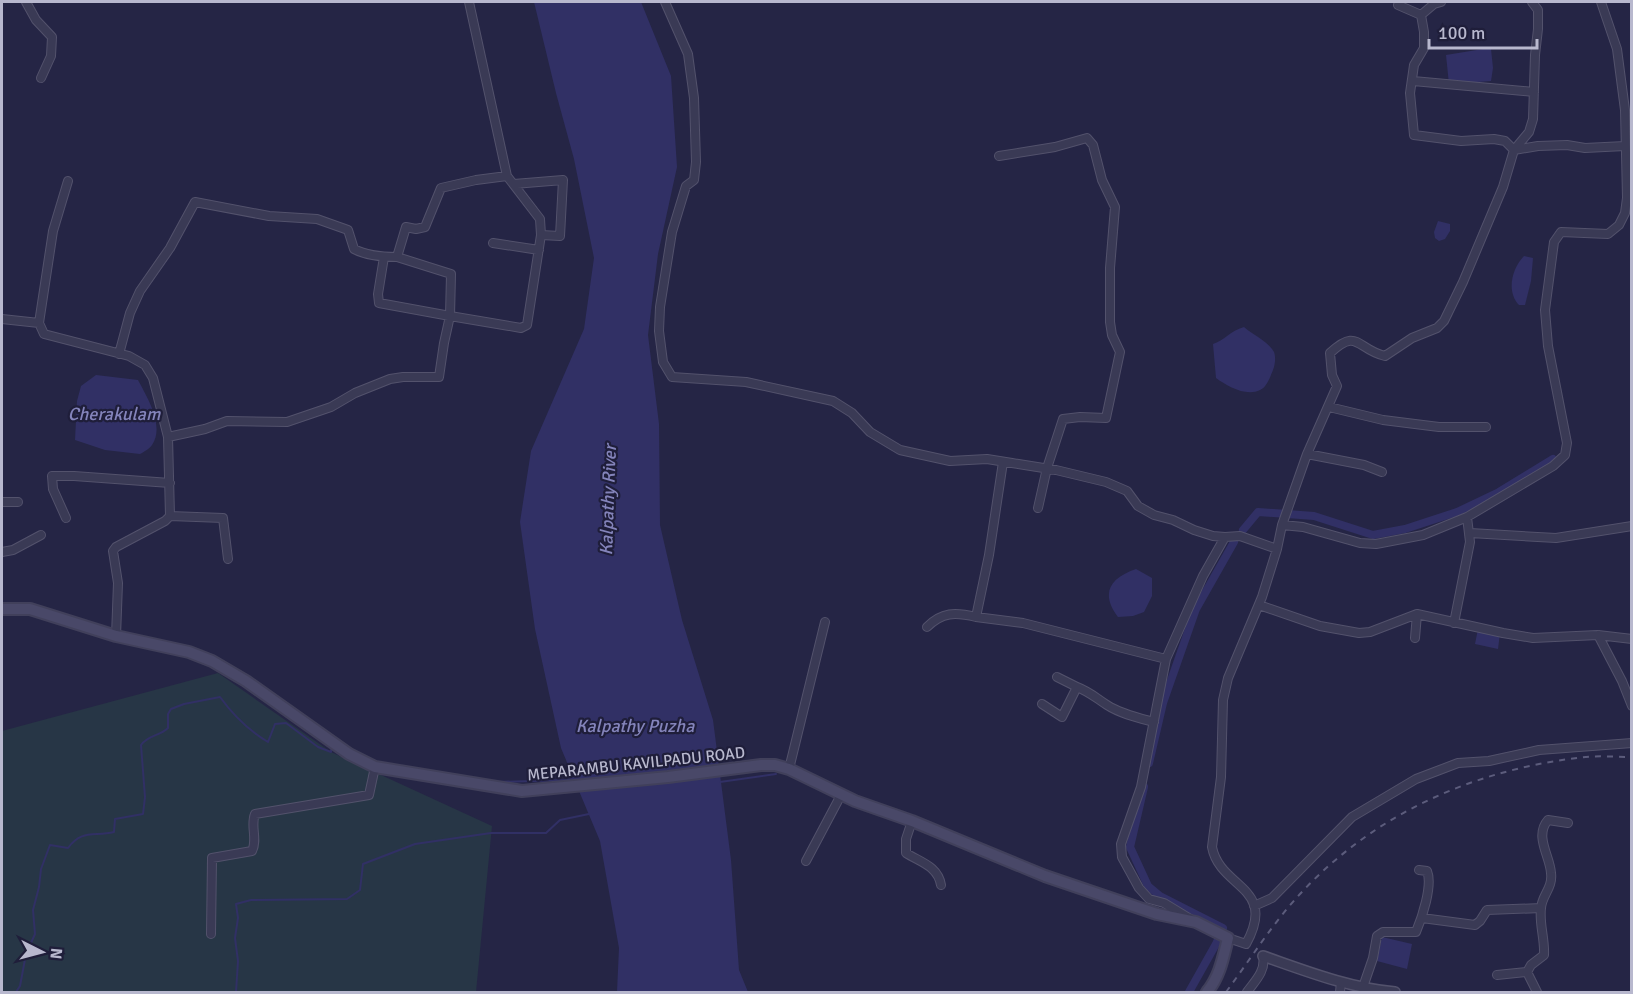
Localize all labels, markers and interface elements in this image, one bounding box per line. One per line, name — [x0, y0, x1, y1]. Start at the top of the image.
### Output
scale bar — [1429, 12, 1537, 50]
text: 100 m — [1438, 22, 1485, 44]
water label: Cherakulam — [68, 403, 161, 425]
water label: Kalpathy River — [595, 442, 621, 556]
water label: Kalpathy Puzha — [576, 715, 695, 737]
street label: MEPARAMBU KAVILPADU ROAD — [526, 743, 746, 785]
north arrow — [12, 922, 72, 982]
text: N — [45, 947, 66, 960]

